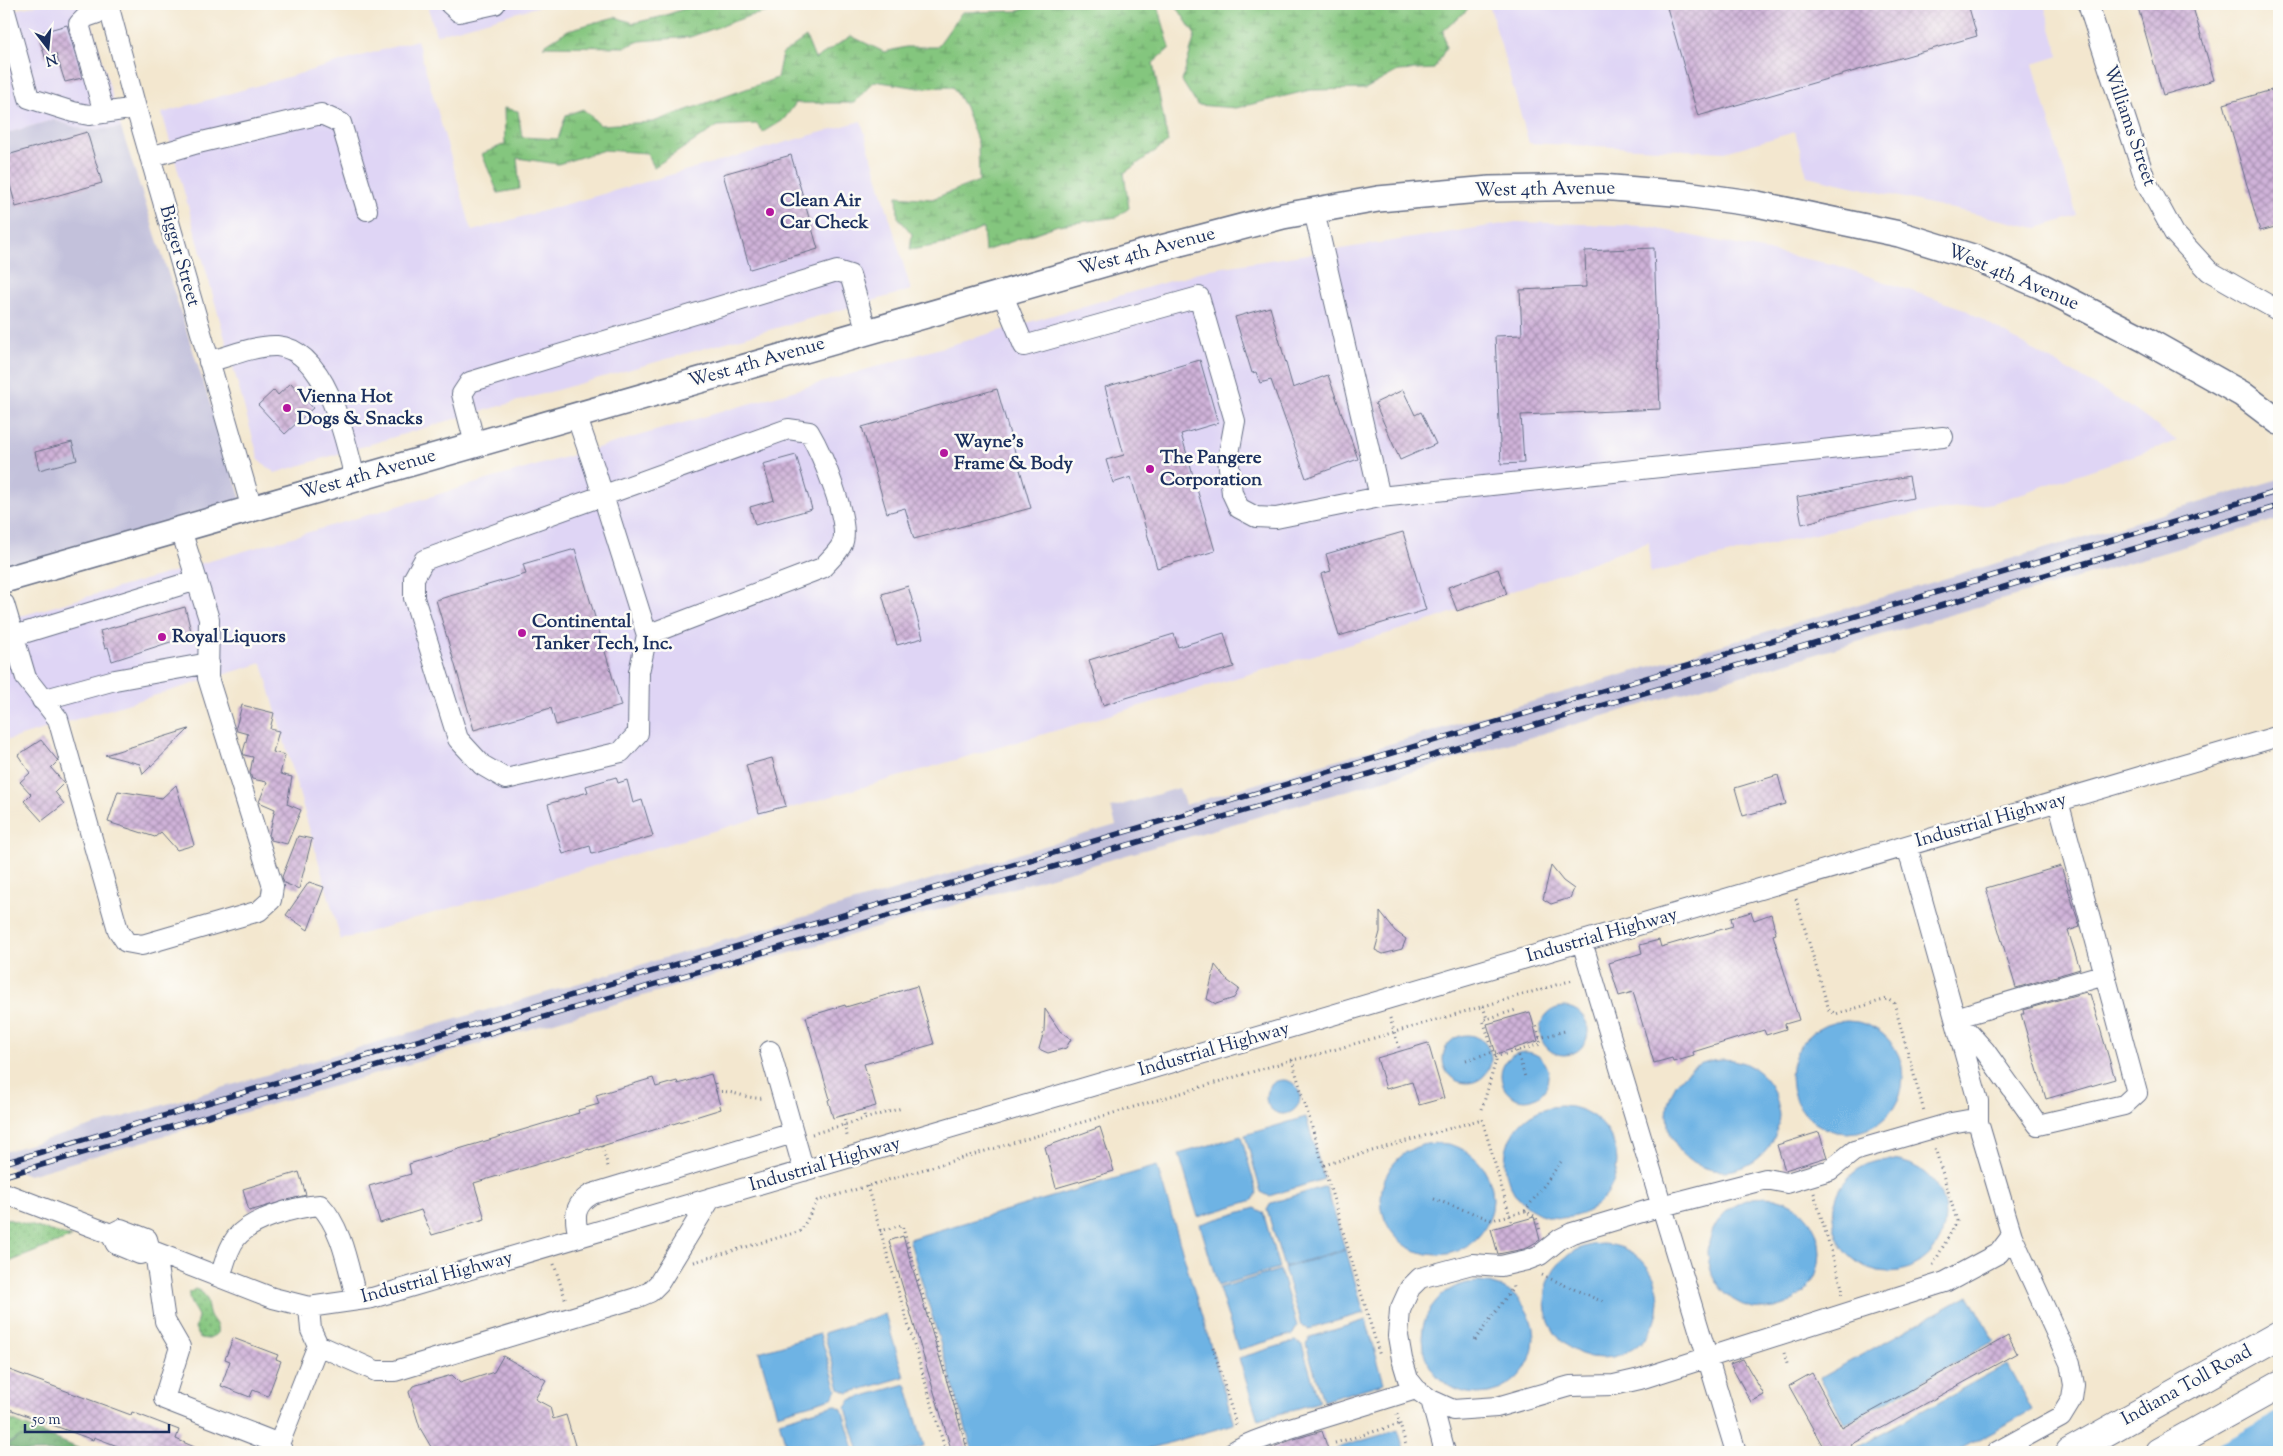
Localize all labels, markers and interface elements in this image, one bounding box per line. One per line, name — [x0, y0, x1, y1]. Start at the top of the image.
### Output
north arrow — [22, 22, 72, 72]
text: N — [43, 47, 59, 70]
street label: Williams Street — [2096, 62, 2163, 191]
street label: West 4th Avenue — [1474, 175, 1616, 205]
place label: Clean Air Car Check — [780, 188, 869, 237]
street label: Bigger Street — [152, 202, 207, 311]
marker: Clean Air Car Check — [764, 206, 776, 218]
street label: West 4th Avenue — [1076, 221, 1219, 283]
street label: West 4th Avenue — [1943, 238, 2083, 318]
street label: West 4th Avenue — [686, 331, 828, 395]
place label: Vienna Hot Dogs & Snacks — [297, 384, 423, 433]
marker: Vienna Hot Dogs & Snacks — [281, 402, 293, 414]
place label: Wayne’s Frame & Body — [954, 429, 1073, 478]
street label: West 4th Avenue — [297, 443, 439, 507]
place label: The Pangere Corporation — [1160, 445, 1263, 494]
marker: Wayne’s Frame & Body — [938, 447, 950, 459]
marker: The Pangere Corporation — [1144, 463, 1156, 475]
place label: Continental Tanker Tech, Inc. — [532, 609, 673, 658]
place label: Royal Liquors — [172, 624, 286, 651]
marker: Continental Tanker Tech, Inc. — [516, 627, 528, 639]
marker: Royal Liquors — [156, 631, 168, 643]
street label: Industrial Highway — [1912, 786, 2070, 855]
street label: Industrial Highway — [1523, 901, 1681, 970]
street label: Industrial Highway — [1135, 1015, 1293, 1084]
street label: Industrial Highway — [746, 1130, 904, 1199]
street label: Industrial Highway — [358, 1245, 516, 1311]
street label: Indiana Toll Road — [2117, 1339, 2257, 1433]
scale bar — [25, 1401, 169, 1433]
text: 50 m — [31, 1410, 61, 1431]

